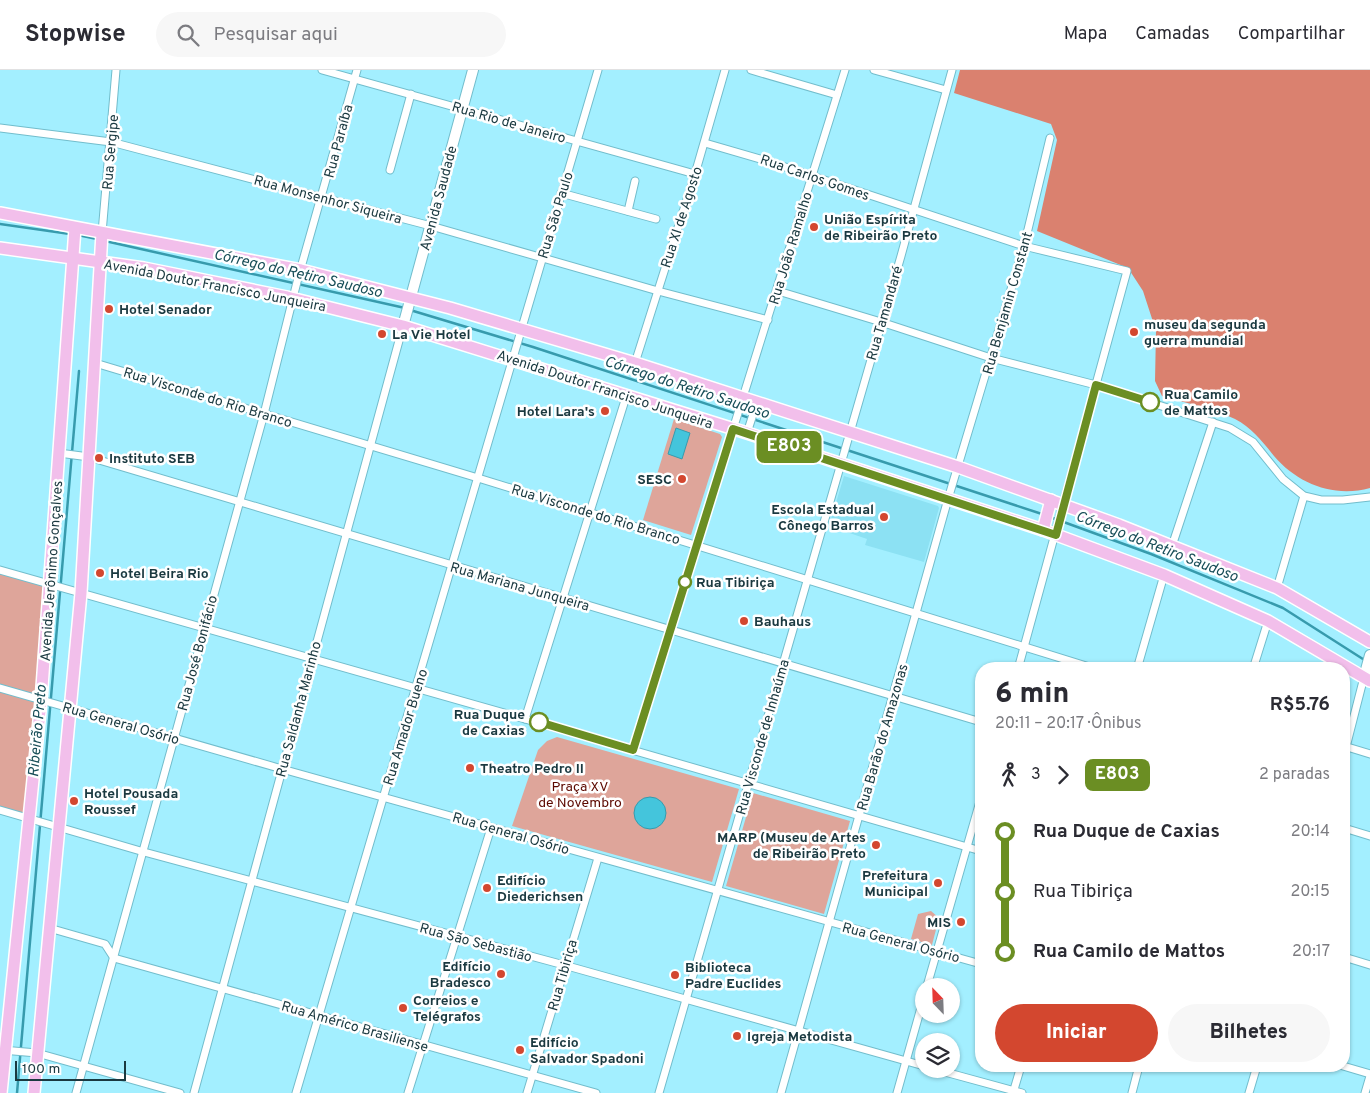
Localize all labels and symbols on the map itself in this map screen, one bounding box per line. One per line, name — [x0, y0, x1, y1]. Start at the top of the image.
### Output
street label: Rua Rio de Janeiro — [450, 99, 568, 148]
street label: Rua Paraíba — [321, 103, 357, 180]
street label: Rua Sergipe — [100, 114, 123, 191]
street label: Avenida Saudade — [417, 144, 462, 253]
street label: Rua Carlos Gomes — [758, 152, 871, 205]
street label: Rua XI de Agosto — [658, 164, 707, 270]
street label: Rua São Paulo — [535, 170, 578, 261]
street label: Rua Monsenhor Siqueira — [252, 173, 403, 228]
street label: Rua João Ramalho — [766, 190, 817, 307]
place label: União Espírita de Ribeirão Preto — [824, 212, 937, 245]
marker: União Espírita de Ribeirão Preto — [808, 221, 820, 233]
street label: Rua Benjamin Constant — [980, 230, 1037, 377]
water label: Córrego do Retiro Saudoso — [212, 246, 384, 303]
street label: Avenida Doutor Francisco Junqueira — [102, 257, 327, 316]
street label: Rua Tamandaré — [864, 264, 907, 363]
place label: Hotel Senador — [119, 302, 212, 319]
marker: Hotel Senador — [103, 303, 115, 315]
place label: museu da segunda guerra mundial — [1144, 317, 1266, 350]
marker: museu da segunda guerra mundial — [1128, 326, 1140, 338]
place label: La Vie Hotel — [392, 327, 471, 344]
marker: La Vie Hotel — [376, 328, 388, 340]
street label: Avenida Doutor Francisco Junqueira — [494, 347, 715, 433]
water label: Córrego do Retiro Saudoso — [602, 353, 771, 424]
street label: Rua Visconde do Rio Branco — [121, 365, 294, 432]
place label: Rua Camilo de Mattos — [1164, 387, 1238, 420]
marker: Rua Camilo de Mattos — [1140, 392, 1160, 412]
place label: Hotel Lara's — [517, 404, 595, 421]
marker: Hotel Lara's — [599, 405, 611, 417]
line badge: E803 — [754, 431, 824, 463]
place label: Instituto SEB — [109, 451, 195, 468]
marker: Instituto SEB — [93, 452, 105, 464]
place label: SESC — [637, 472, 672, 489]
marker: SESC — [676, 473, 688, 485]
street label: Avenida Jerônimo Gonçalves — [38, 480, 67, 662]
street label: Rua Visconde do Rio Branco — [509, 482, 682, 549]
place label: Escola Estadual Cônego Barros — [771, 502, 874, 535]
water label: Córrego do Retiro Saudoso — [1073, 508, 1240, 587]
marker: Escola Estadual Cônego Barros — [878, 511, 890, 523]
street label: Rua Mariana Junqueira — [448, 559, 591, 615]
place label: Hotel Beira Rio — [110, 566, 209, 583]
marker: Hotel Beira Rio — [94, 567, 106, 579]
marker: Rua Tibiriça — [678, 575, 692, 589]
place label: Rua Tibiriça — [696, 575, 775, 592]
street label: Rua José Bonifácio — [175, 593, 222, 713]
place label: Bauhaus — [754, 614, 811, 631]
marker: Bauhaus — [738, 615, 750, 627]
street label: Rua Saldanha Marinho — [273, 639, 326, 779]
street label: Rua Visconde de Inhaúma — [733, 658, 794, 817]
street label: Rua Barão do Amazonas — [854, 662, 913, 813]
street label: Rua Amador Bueno — [381, 667, 432, 788]
water label: Ribeirão Preto — [25, 684, 52, 778]
street label: Rua General Osório — [60, 700, 181, 749]
place label: Rua Duque de Caxias — [454, 707, 525, 740]
marker: Rua Duque de Caxias — [529, 712, 549, 732]
place label: Theatro Pedro II — [480, 761, 584, 778]
marker: Theatro Pedro II — [464, 762, 476, 774]
park label: Praça XV de Novembro — [538, 779, 622, 812]
place label: Hotel Pousada Roussef — [84, 786, 178, 819]
marker: Hotel Pousada Roussef — [68, 795, 80, 807]
street label: Rua General Osório — [450, 810, 571, 859]
place label: MARP (Museu de Artes de Ribeirão Preto — [717, 830, 866, 863]
marker: MARP (Museu de Artes de Ribeirão Preto — [870, 839, 882, 851]
place label: Prefeitura Municipal — [862, 868, 928, 901]
place label: Edifício Diederichsen — [497, 873, 583, 906]
marker: Prefeitura Municipal — [932, 877, 944, 889]
marker: Edifício Diederichsen — [481, 882, 493, 894]
place label: MIS — [927, 915, 951, 932]
marker: MIS — [955, 916, 967, 928]
street label: Rua São Sebastião — [417, 920, 534, 967]
street label: Rua General Osório — [840, 920, 961, 967]
street label: Rua Tibiriça — [545, 938, 582, 1013]
place label: Edifício Bradesco — [430, 959, 491, 992]
place label: Biblioteca Padre Euclides — [685, 960, 782, 993]
marker: Edifício Bradesco — [495, 968, 507, 980]
marker: Biblioteca Padre Euclides — [669, 969, 681, 981]
north arrow — [915, 978, 960, 1022]
place label: Correios e Telégrafos — [413, 993, 481, 1026]
street label: Rua Américo Brasiliense — [279, 998, 430, 1057]
marker: Correios e Telégrafos — [397, 1002, 409, 1014]
place label: Igreja Metodista — [747, 1029, 852, 1046]
marker: Igreja Metodista — [731, 1030, 743, 1042]
place label: Edifício Salvador Spadoni — [530, 1035, 644, 1068]
marker: Edifício Salvador Spadoni — [514, 1044, 526, 1056]
scale bar — [15, 1058, 126, 1081]

